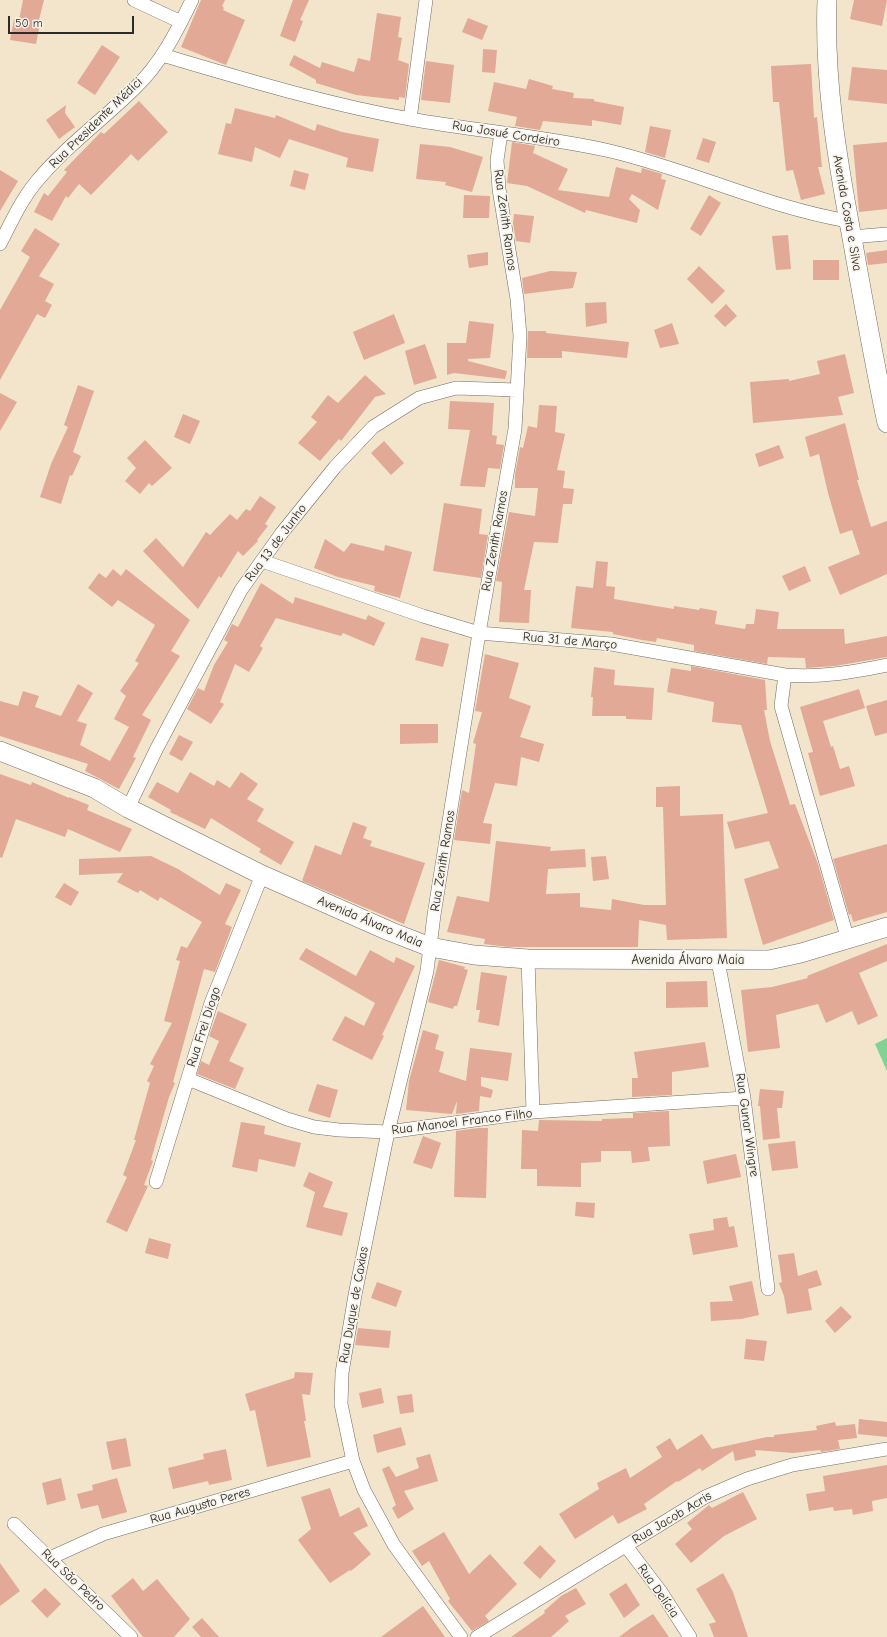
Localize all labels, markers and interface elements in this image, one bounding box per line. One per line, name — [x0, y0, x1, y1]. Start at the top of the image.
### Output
scale bar — [10, 8, 136, 34]
text: 50 m — [15, 16, 43, 30]
street label: Rua Presidente Médici — [46, 74, 146, 172]
street label: Rua Josué Cordeiro — [451, 118, 561, 150]
street label: Avenida Costa e Silva — [829, 154, 865, 272]
street label: Rua Zenith Ramos — [490, 168, 520, 272]
street label: Rua Zenith Ramos — [478, 489, 512, 593]
street label: Rua 13 de Junho — [242, 501, 310, 585]
street label: Rua 31 de Março — [522, 629, 618, 653]
street label: Rua Zenith Ramos — [427, 809, 459, 913]
street label: Avenida Álvaro Maia — [315, 893, 425, 951]
street label: Avenida Álvaro Maia — [631, 952, 745, 968]
street label: Rua Frei Diogo — [184, 985, 224, 1069]
street label: Rua Gunar Wingre — [732, 1072, 762, 1178]
street label: Rua Manoel Franco Filho — [391, 1106, 533, 1138]
street label: Rua Duque de Caxias — [336, 1245, 372, 1365]
street label: Rua Augusto Peres — [148, 1484, 252, 1528]
street label: Rua Jacob Acris — [629, 1488, 715, 1548]
street label: Rua São Pedro — [38, 1546, 108, 1614]
street label: Rua Delícia — [634, 1561, 682, 1621]

